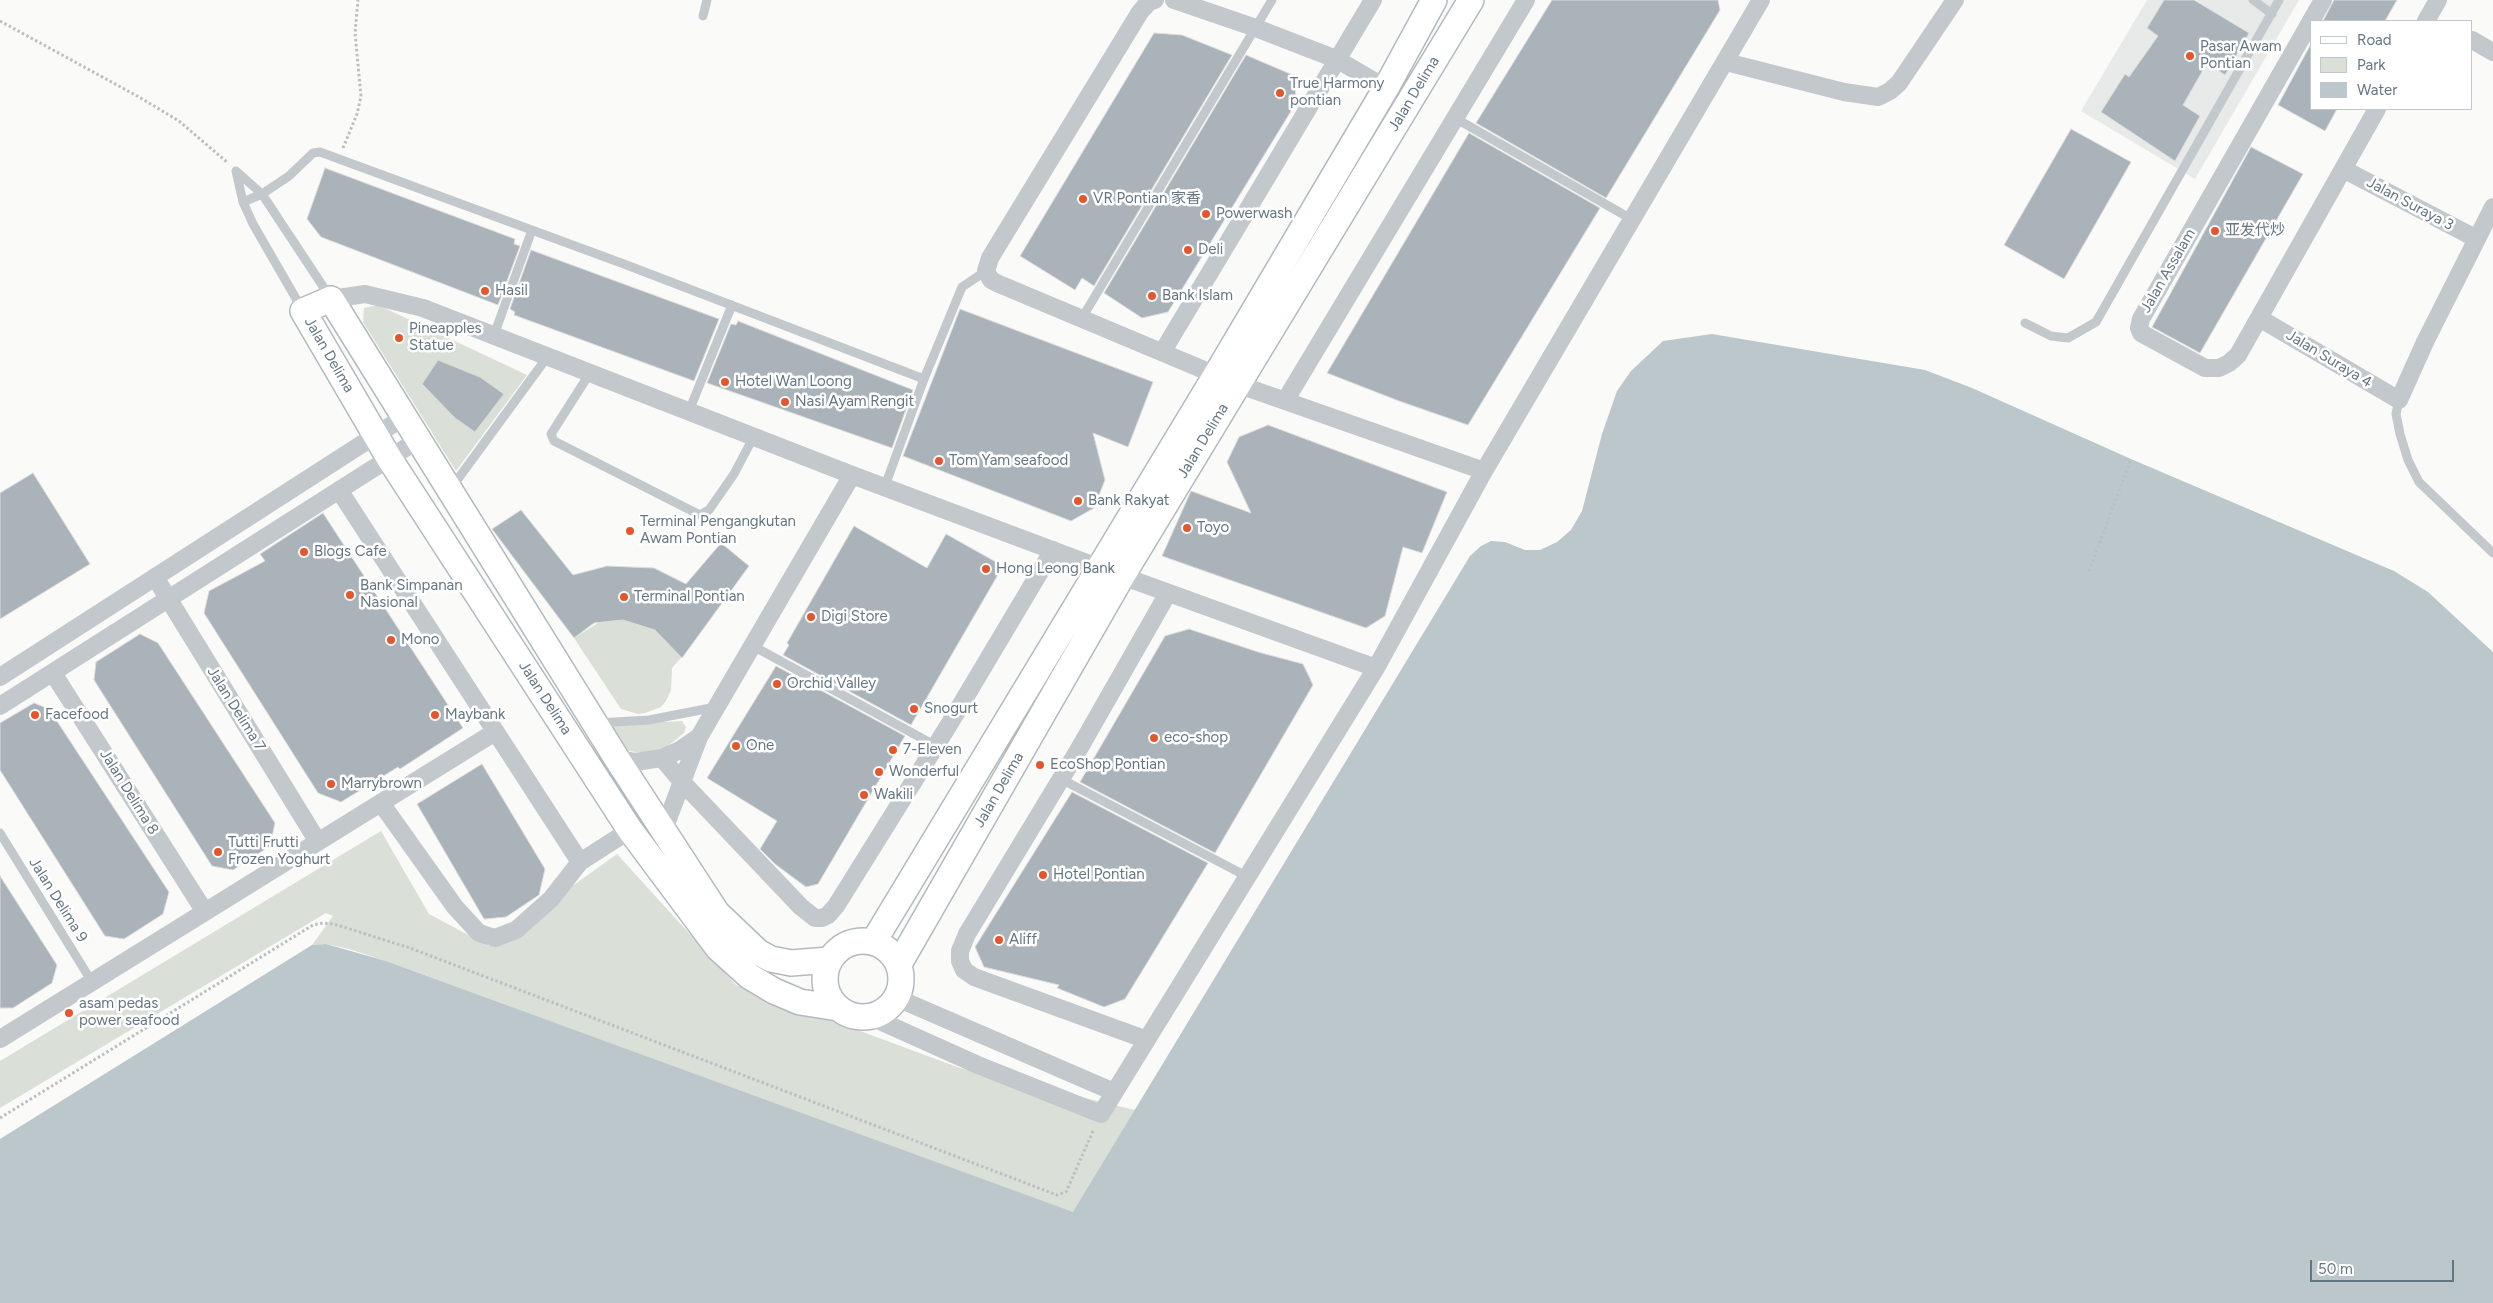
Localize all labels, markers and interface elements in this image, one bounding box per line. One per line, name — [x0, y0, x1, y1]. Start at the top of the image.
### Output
legend — [2310, 20, 2473, 110]
text: Road — [2357, 31, 2392, 49]
place label: Pasar Awam Pontian — [2200, 38, 2282, 73]
marker: Pasar Awam Pontian — [2184, 50, 2196, 62]
street label: Jalan Delima — [1385, 53, 1443, 135]
text: Park — [2357, 56, 2386, 74]
place label: True Harmony pontian — [1290, 75, 1385, 110]
text: Water — [2357, 81, 2397, 99]
marker: True Harmony pontian — [1274, 87, 1286, 99]
street label: Jalan Suraya 3 — [2363, 174, 2457, 234]
place label: VR Pontian 家香 — [1093, 190, 1201, 208]
marker: VR Pontian 家香 — [1077, 193, 1089, 205]
place label: Powerwash — [1216, 205, 1292, 223]
marker: Powerwash — [1200, 208, 1212, 220]
place label: 亚发代炒 — [2225, 222, 2285, 240]
marker: 亚发代炒 — [2209, 225, 2221, 237]
street label: Jalan Assalam — [2137, 226, 2199, 316]
place label: Deli — [1198, 241, 1223, 259]
marker: Deli — [1182, 244, 1194, 256]
place label: Hasil — [495, 282, 528, 300]
marker: Hasil — [479, 285, 491, 297]
place label: Bank Islam — [1162, 287, 1233, 305]
marker: Bank Islam — [1146, 290, 1158, 302]
street label: Jalan Delima — [300, 314, 358, 396]
place label: Pineapples Statue — [409, 320, 482, 355]
street label: Jalan Suraya 4 — [2283, 326, 2375, 392]
marker: Pineapples Statue — [393, 332, 405, 344]
place label: Hotel Wan Loong — [735, 373, 852, 391]
marker: Hotel Wan Loong — [719, 376, 731, 388]
place label: Nasi Ayam Rengit — [795, 393, 914, 411]
marker: Nasi Ayam Rengit — [779, 396, 791, 408]
street label: Jalan Delima — [1174, 400, 1232, 482]
place label: Tom Yam seafood — [949, 452, 1068, 470]
marker: Tom Yam seafood — [933, 455, 945, 467]
place label: Bank Rakyat — [1088, 492, 1170, 510]
marker: Bank Rakyat — [1072, 495, 1084, 507]
place label: Terminal Pengangkutan Awam Pontian — [640, 513, 796, 548]
place label: Toyo — [1197, 519, 1229, 537]
marker: Toyo — [1181, 522, 1193, 534]
marker: Terminal Pengangkutan Awam Pontian — [624, 525, 636, 537]
place label: Blogs Cafe — [314, 543, 387, 561]
marker: Blogs Cafe — [298, 546, 310, 558]
place label: Hong Leong Bank — [996, 560, 1115, 578]
marker: Hong Leong Bank — [980, 563, 992, 575]
place label: Bank Simpanan Nasional — [360, 577, 463, 612]
place label: Terminal Pontian — [634, 588, 745, 606]
marker: Bank Simpanan Nasional — [344, 589, 356, 601]
marker: Terminal Pontian — [618, 591, 630, 603]
place label: Digi Store — [821, 608, 888, 626]
marker: Digi Store — [805, 611, 817, 623]
place label: Mono — [401, 631, 439, 649]
marker: Mono — [385, 634, 397, 646]
street label: Jalan Delima — [515, 658, 575, 738]
street label: Jalan Delima 7 — [203, 664, 269, 754]
place label: Orchid Valley — [787, 675, 876, 693]
marker: Orchid Valley — [771, 678, 783, 690]
place label: Snogurt — [924, 700, 978, 718]
marker: Snogurt — [908, 703, 920, 715]
place label: Facefood — [45, 706, 109, 724]
place label: Maybank — [445, 706, 505, 724]
marker: Facefood — [29, 709, 41, 721]
marker: Maybank — [429, 709, 441, 721]
place label: eco-shop — [1164, 729, 1228, 747]
marker: eco-shop — [1148, 732, 1160, 744]
place label: One — [746, 737, 774, 755]
marker: One — [730, 740, 742, 752]
place label: 7-Eleven — [903, 741, 962, 759]
marker: 7-Eleven — [887, 744, 899, 756]
street label: Jalan Delima 8 — [96, 746, 162, 838]
street label: Jalan Delima — [970, 749, 1028, 831]
place label: EcoShop Pontian — [1050, 756, 1165, 774]
marker: EcoShop Pontian — [1034, 759, 1046, 771]
place label: Wonderful — [889, 763, 959, 781]
marker: Wonderful — [873, 766, 885, 778]
place label: Marrybrown — [341, 775, 422, 793]
marker: Marrybrown — [325, 778, 337, 790]
place label: Wakili — [874, 786, 913, 804]
marker: Wakili — [858, 789, 870, 801]
place label: Tutti Frutti Frozen Yoghurt — [228, 834, 331, 869]
marker: Tutti Frutti Frozen Yoghurt — [212, 846, 224, 858]
street label: Jalan Delima 9 — [25, 854, 91, 946]
place label: Hotel Pontian — [1053, 866, 1145, 884]
marker: Hotel Pontian — [1037, 869, 1049, 881]
place label: Aliff — [1009, 931, 1037, 949]
marker: Aliff — [993, 934, 1005, 946]
place label: asam pedas power seafood — [79, 995, 179, 1030]
marker: asam pedas power seafood — [63, 1007, 75, 1019]
scale bar — [2313, 1250, 2457, 1282]
text: 50 m — [2318, 1260, 2353, 1278]

